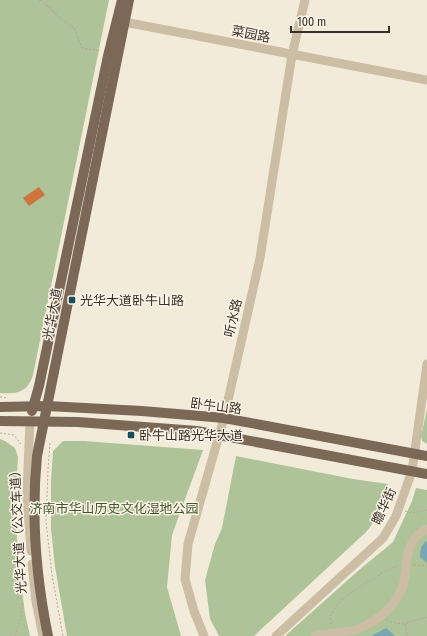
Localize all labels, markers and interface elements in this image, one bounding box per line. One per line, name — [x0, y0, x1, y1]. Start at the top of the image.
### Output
scale bar — [291, 8, 389, 34]
text: 100 m — [297, 15, 326, 29]
street label: 菜园路 — [230, 23, 272, 45]
street label: 光华大道 — [40, 287, 64, 341]
place label: 光华大道卧牛山路 — [80, 293, 184, 308]
marker: 光华大道卧牛山路 — [67, 295, 77, 305]
street label: 听水路 — [221, 297, 245, 339]
street label: 卧牛山路 — [189, 395, 243, 417]
place label: 卧牛山路光华大道 — [139, 428, 243, 443]
marker: 卧牛山路光华大道 — [126, 430, 136, 440]
street label: 光华大道（公交车道） — [7, 464, 29, 594]
street label: 瞻华街 — [369, 485, 399, 527]
park label: 济南市华山历史文化湿地公园 — [29, 501, 199, 516]

